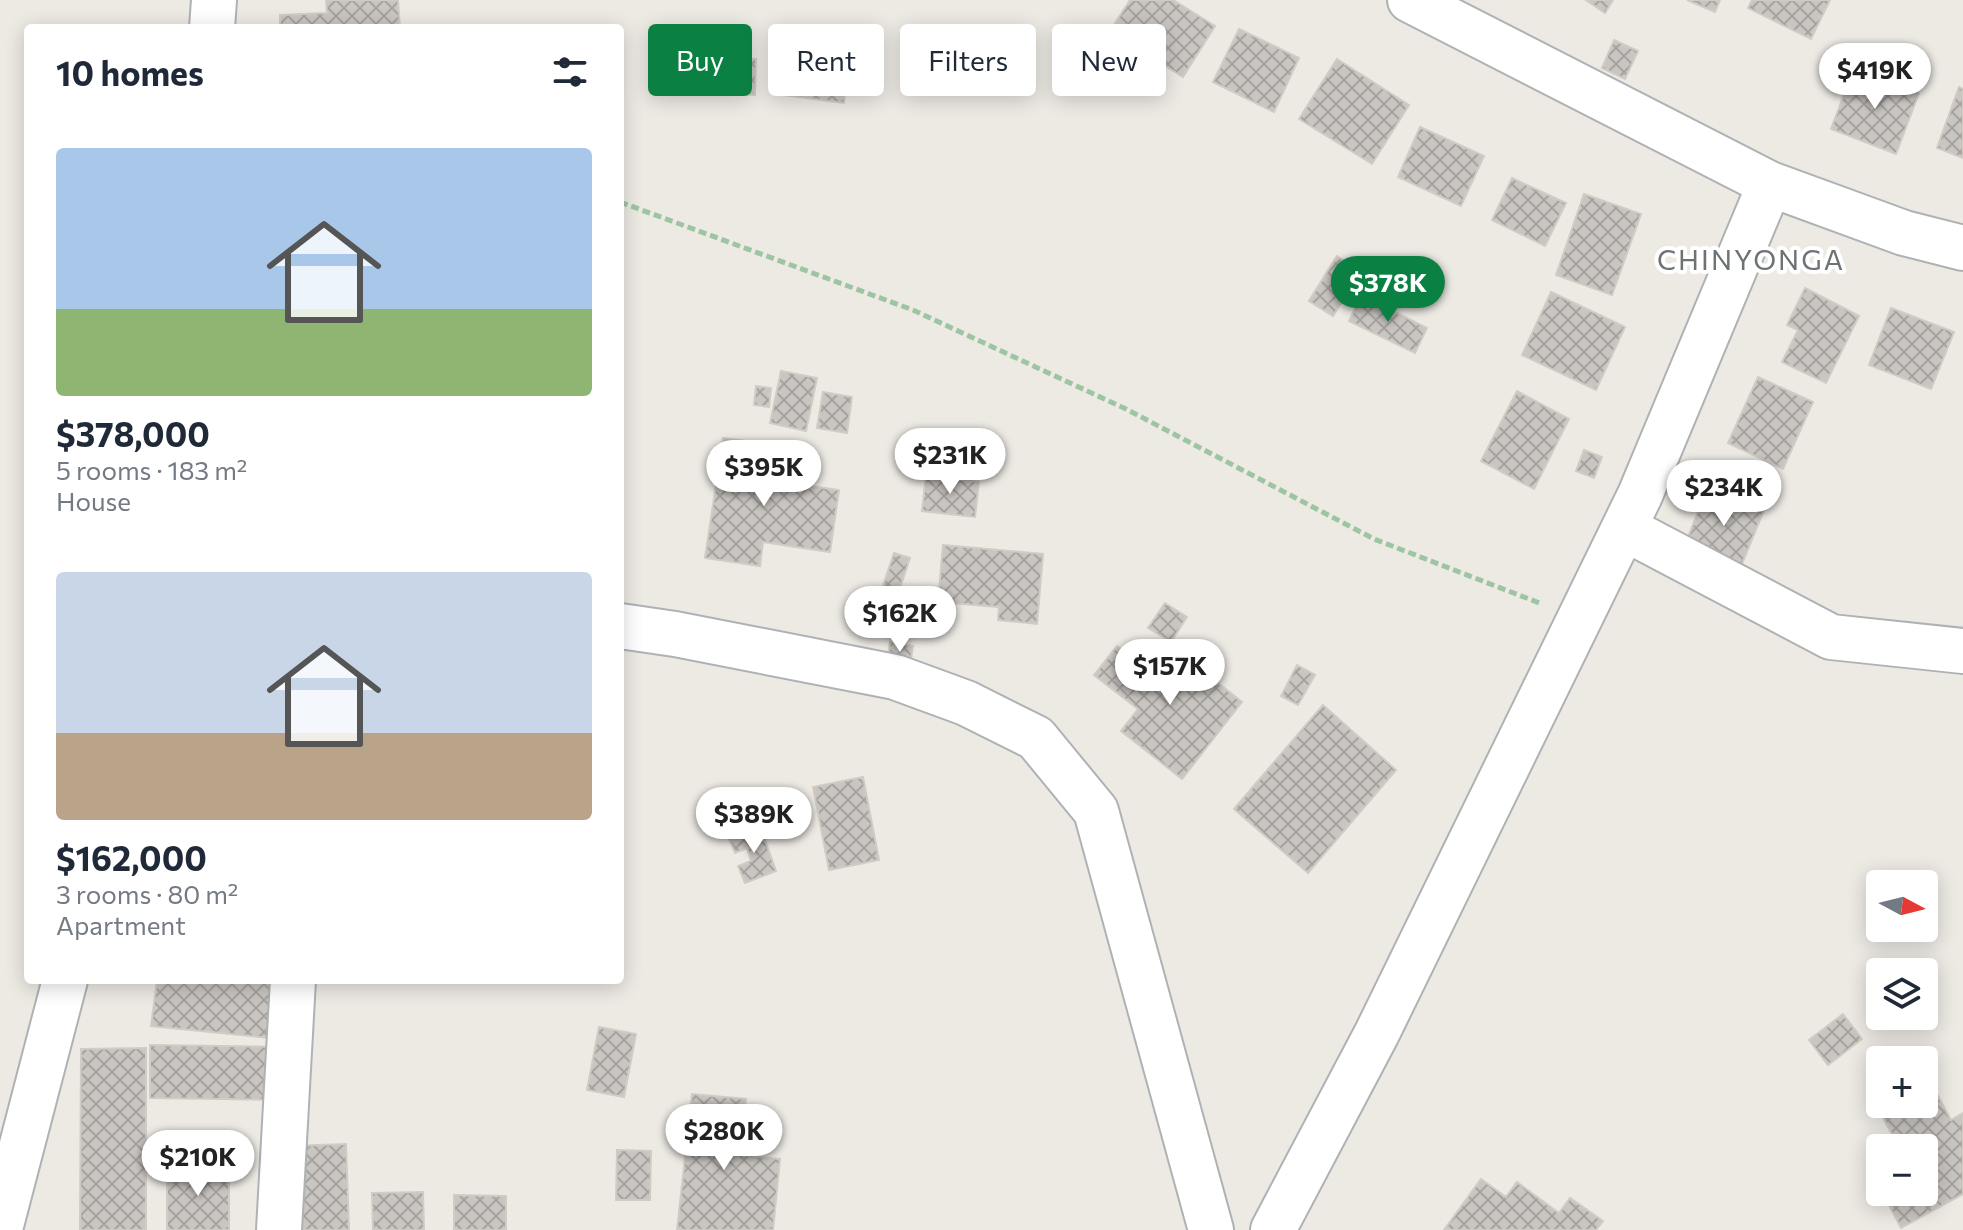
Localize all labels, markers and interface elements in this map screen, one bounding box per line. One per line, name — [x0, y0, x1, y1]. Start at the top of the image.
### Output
chip: Buy — [648, 24, 752, 96]
chip: Rent — [768, 24, 884, 96]
chip: Filters — [900, 24, 1036, 96]
chip: New — [1052, 24, 1166, 96]
pin: $419K — [1819, 43, 1931, 111]
icon: filters — [548, 50, 592, 94]
text: 10 homes — [56, 51, 204, 93]
text: $419K — [1837, 53, 1913, 84]
icon: home — [252, 200, 396, 344]
district label: CHINYONGA — [1657, 242, 1845, 276]
pin: $378K — [1332, 256, 1444, 324]
text: $378K — [1349, 266, 1427, 297]
text: $378,000 — [56, 412, 210, 454]
pin: $231K — [894, 428, 1006, 496]
text: $231K — [913, 438, 987, 469]
pin: $395K — [708, 440, 820, 508]
text: $395K — [724, 450, 804, 481]
text: 5 rooms · 183 m² — [56, 454, 247, 485]
pin: $234K — [1668, 460, 1780, 528]
text: $234K — [1685, 470, 1764, 501]
text: House — [56, 485, 131, 516]
pin: $162K — [844, 586, 956, 654]
text: $162K — [862, 596, 938, 627]
icon: home — [252, 624, 396, 768]
pin: $157K — [1114, 639, 1226, 707]
text: $157K — [1133, 649, 1207, 680]
pin: $389K — [698, 787, 810, 855]
text: $389K — [714, 797, 794, 828]
text: $162,000 — [56, 836, 207, 878]
north arrow — [1866, 870, 1938, 942]
map controls — [1866, 870, 1938, 1206]
text: 3 rooms · 80 m² — [56, 878, 238, 909]
text: Apartment — [56, 909, 186, 940]
button: layers — [1866, 958, 1938, 1030]
button: + — [1866, 1046, 1938, 1118]
pin: $280K — [668, 1104, 780, 1172]
text: $280K — [683, 1114, 765, 1145]
pin: $210K — [142, 1130, 254, 1198]
button: − — [1866, 1134, 1938, 1206]
text: $210K — [160, 1140, 236, 1171]

